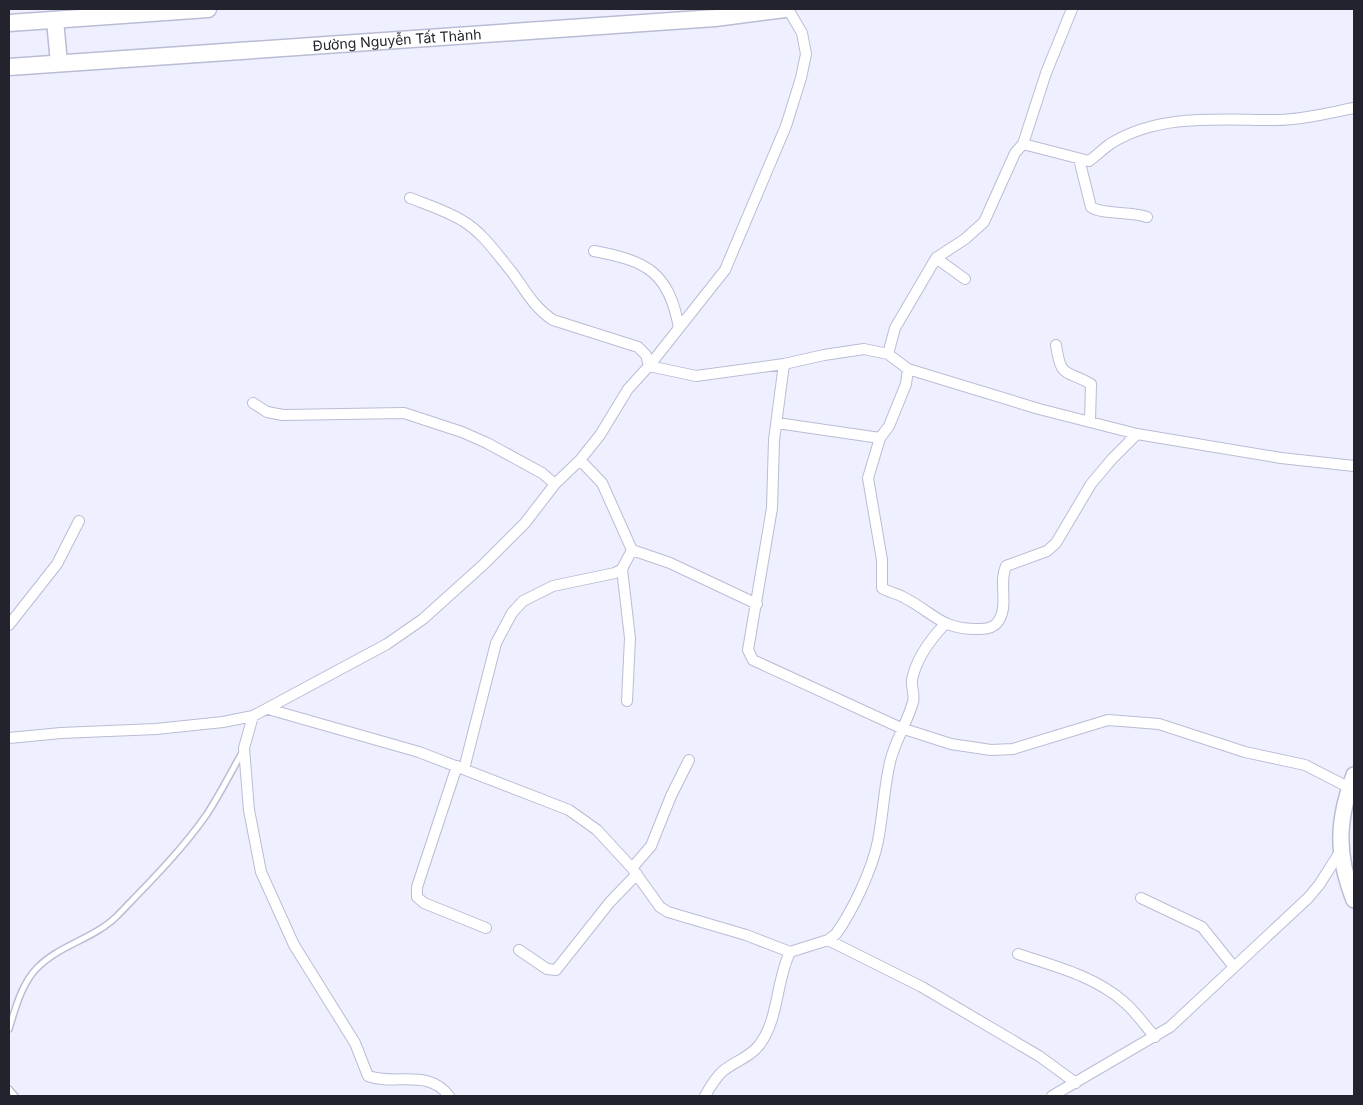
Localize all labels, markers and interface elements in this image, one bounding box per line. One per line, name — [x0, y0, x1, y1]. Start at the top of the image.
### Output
street label: Đường Nguyễn Tất Thành — [312, 25, 482, 54]

